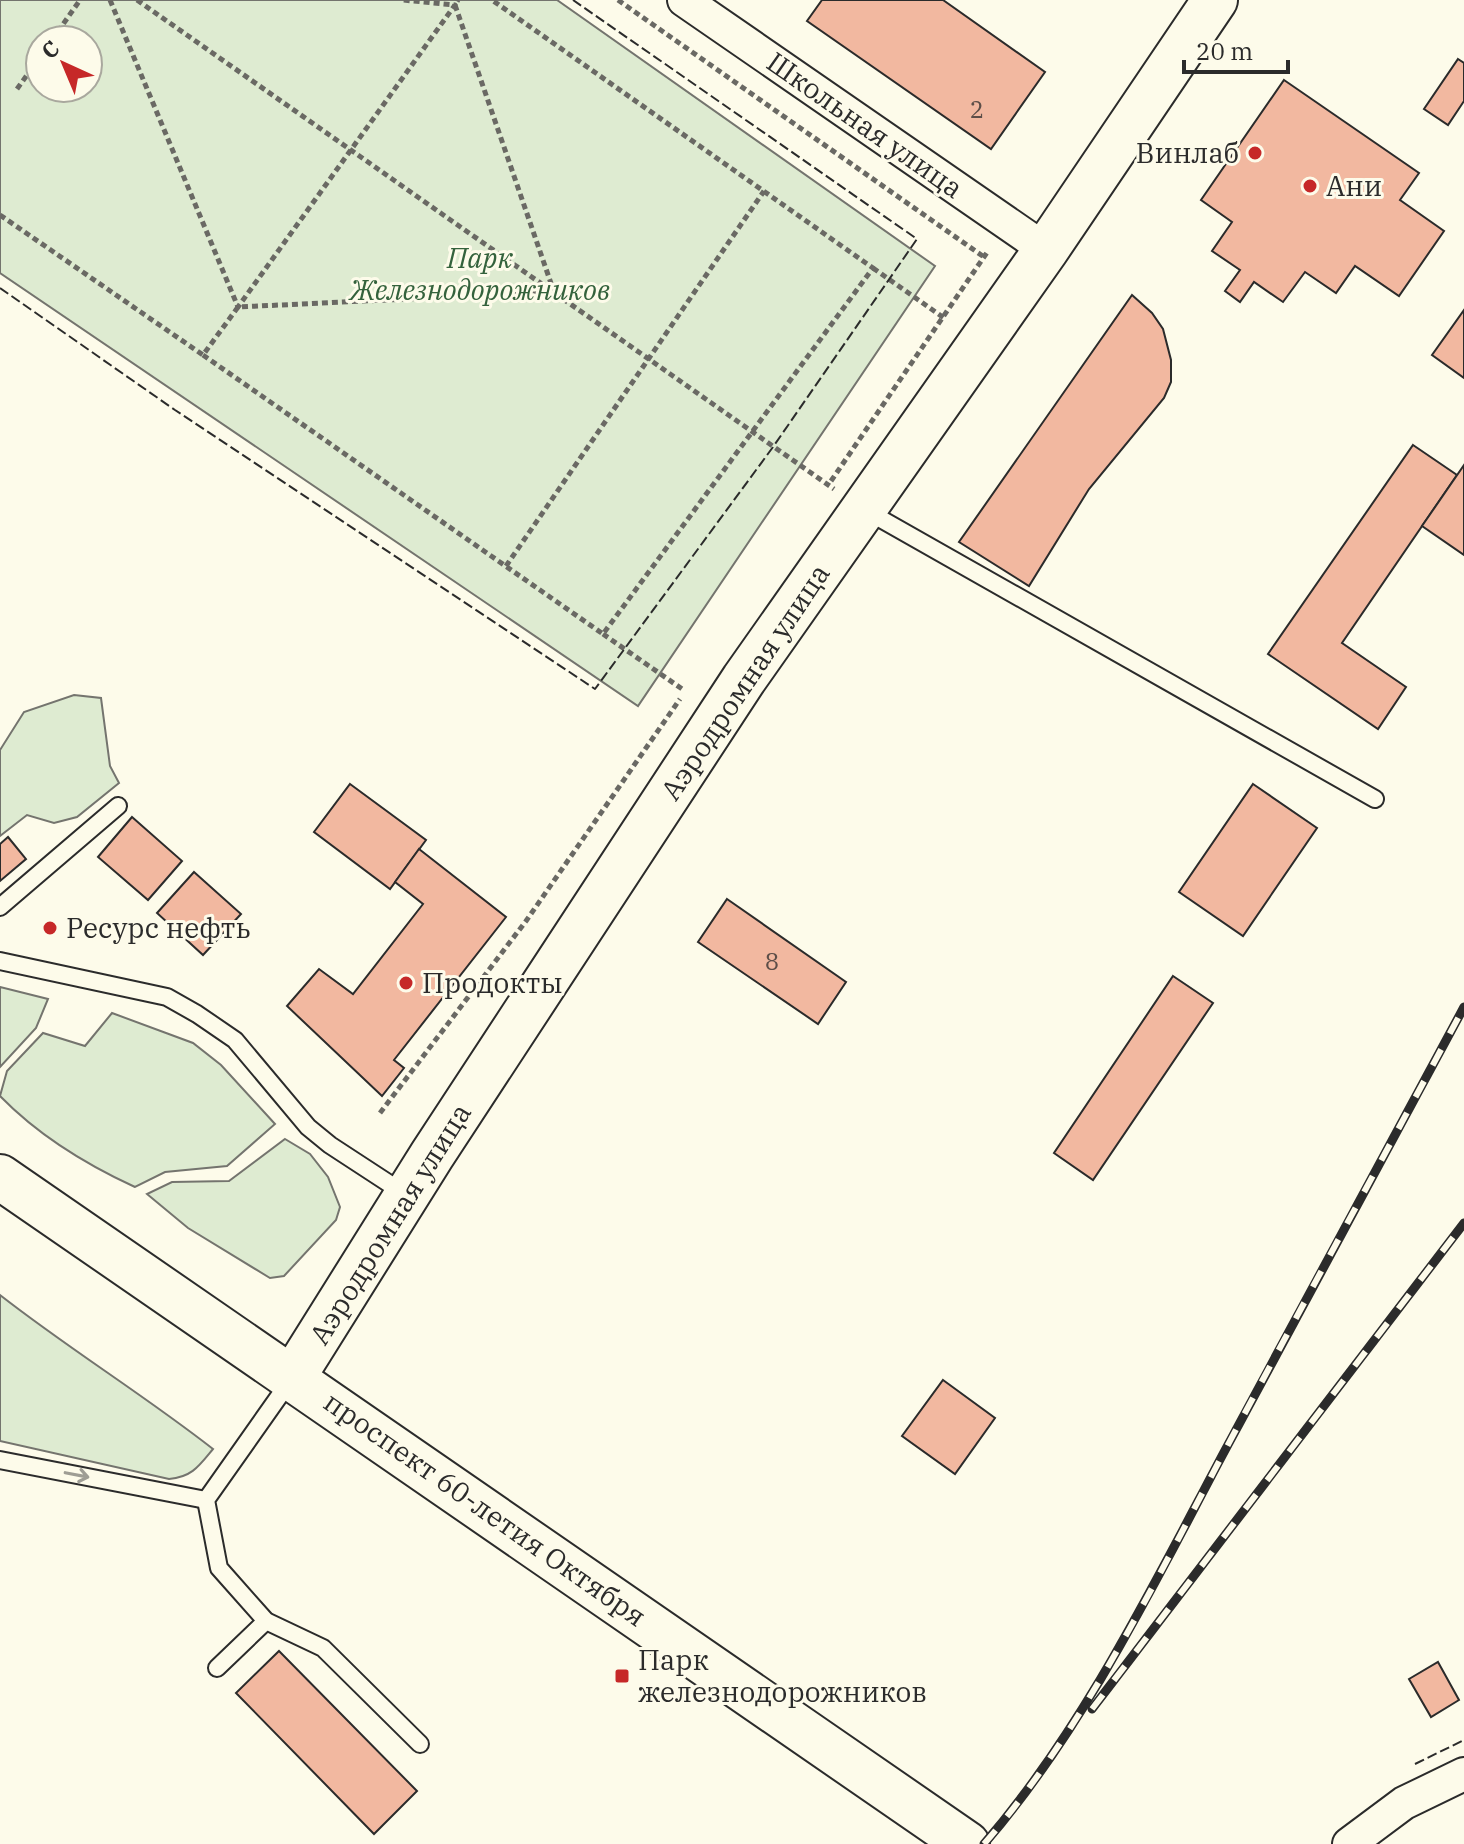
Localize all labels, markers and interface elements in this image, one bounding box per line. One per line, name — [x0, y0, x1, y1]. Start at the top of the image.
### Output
north arrow — [24, 24, 104, 104]
scale bar — [1184, 24, 1288, 74]
text: С — [34, 34, 65, 65]
text: 20 m — [1196, 35, 1253, 67]
street label: Школьная улица — [760, 43, 971, 206]
house number: 2 — [970, 93, 984, 125]
place label: Винлаб — [1136, 134, 1239, 171]
marker: Винлаб — [1246, 144, 1264, 162]
place label: Ани — [1326, 167, 1382, 204]
marker: Ани — [1301, 177, 1319, 195]
park label: Парк Железнодорожников — [348, 239, 610, 308]
street label: Аэродромная улица — [652, 556, 838, 807]
place label: Ресурс нефть — [66, 909, 251, 946]
marker: Ресурс нефть — [41, 919, 59, 937]
house number: 8 — [765, 945, 779, 977]
place label: Продокты — [422, 964, 563, 1001]
marker: Продокты — [397, 974, 415, 992]
street label: Аэродромная улица — [300, 1096, 479, 1351]
street label: проспект 60-летия Октября — [317, 1383, 654, 1634]
one-way arrow — [63, 1468, 89, 1483]
place label: Парк железнодорожников — [638, 1641, 927, 1710]
marker: Парк железнодорожников — [613, 1667, 631, 1685]

